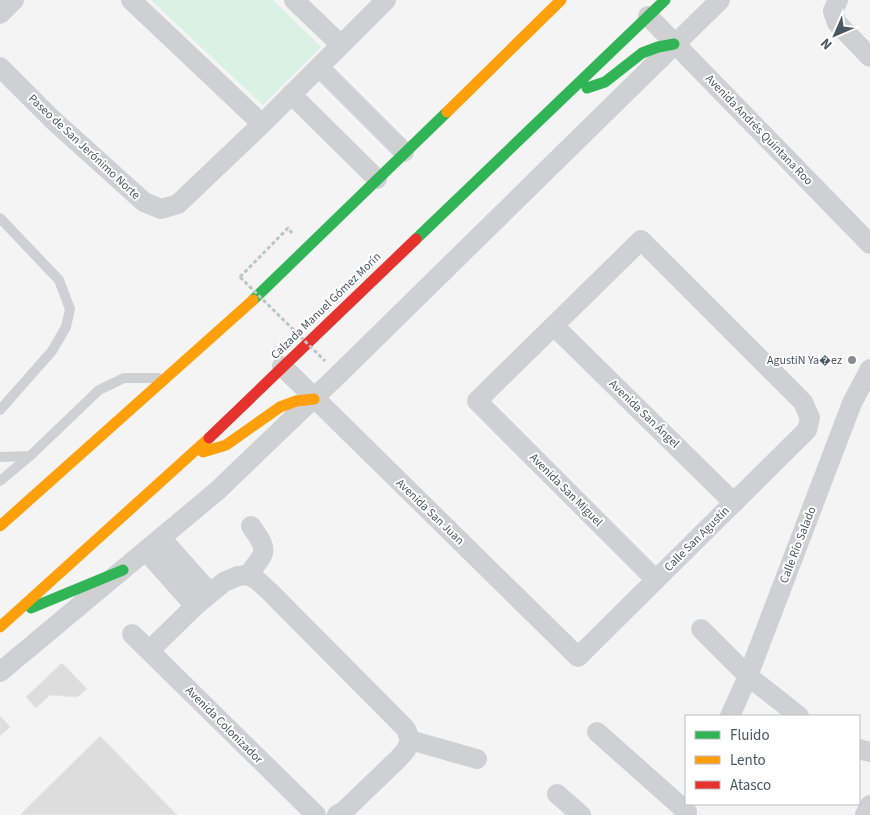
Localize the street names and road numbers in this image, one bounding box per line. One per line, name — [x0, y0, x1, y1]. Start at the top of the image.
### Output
street label: Avenida Andrés Quintana Roo — [701, 71, 817, 189]
street label: Paseo de San Jerónimo Norte — [24, 90, 144, 204]
street label: Calzada Manuel Gómez Morín — [267, 249, 385, 363]
street label: Avenida San Ángel — [605, 376, 683, 452]
street label: Avenida San Miguel — [526, 450, 606, 530]
street label: Avenida San Juan — [392, 475, 468, 549]
street label: Calle San Agustín — [660, 502, 734, 576]
street label: Calle Río Salado — [776, 504, 820, 586]
street label: Avenida Colonizador — [181, 682, 267, 768]

